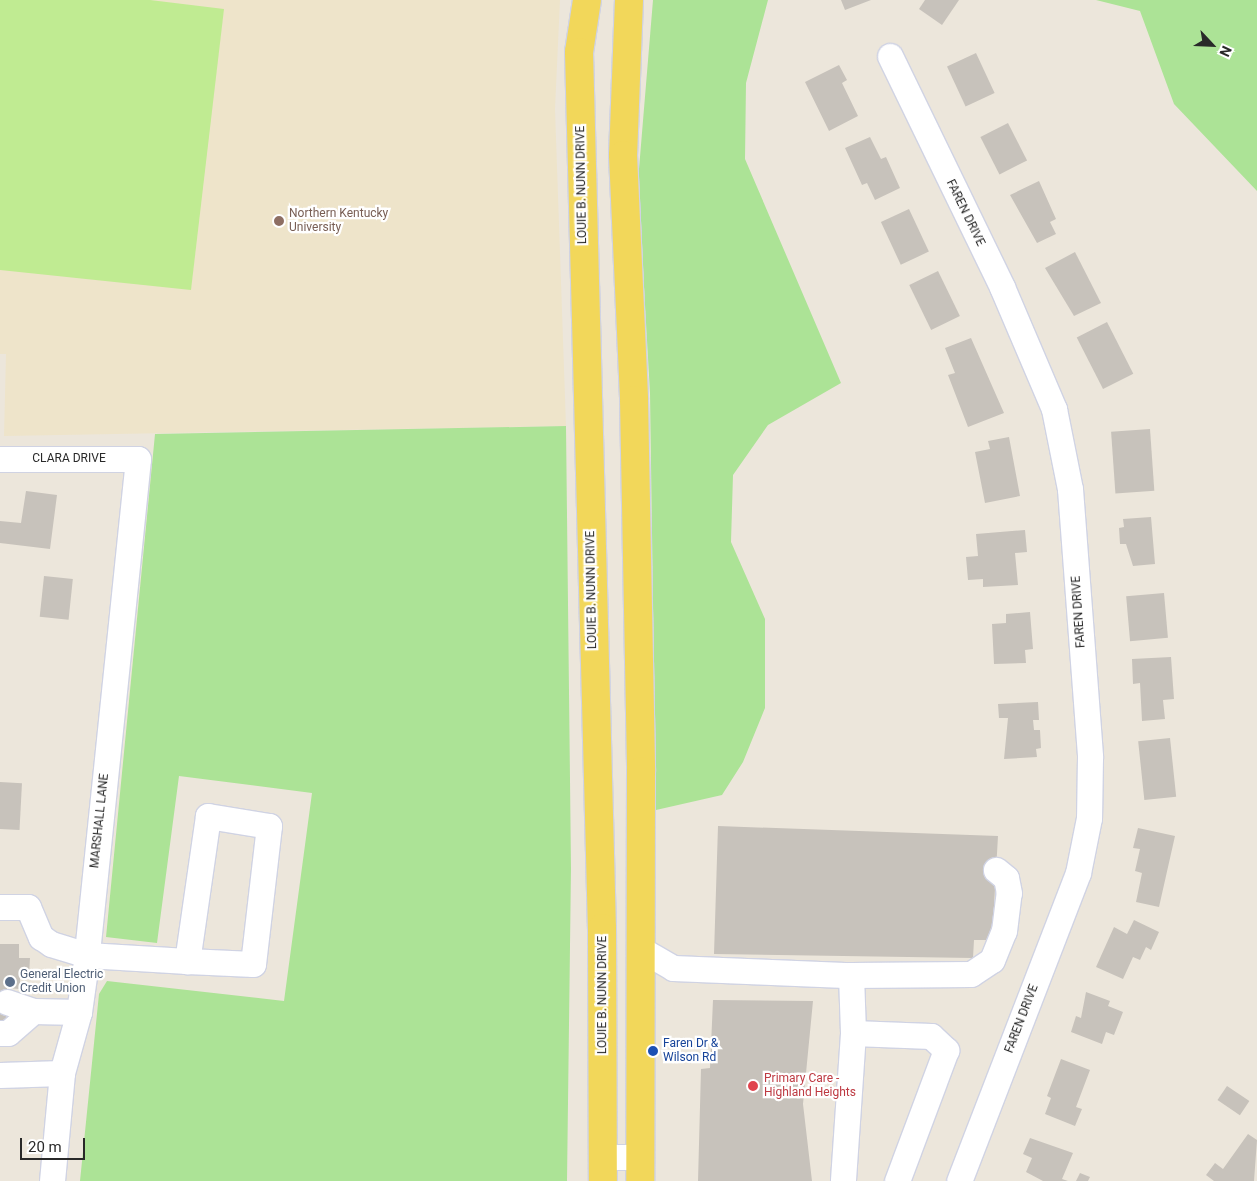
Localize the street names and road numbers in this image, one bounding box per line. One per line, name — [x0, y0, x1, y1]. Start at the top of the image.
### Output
street label: LOUIE B. NUNN DRIVE — [574, 126, 590, 244]
street label: FAREN DRIVE — [943, 177, 987, 249]
street label: CLARA DRIVE — [32, 452, 106, 466]
street label: LOUIE B. NUNN DRIVE — [584, 531, 600, 649]
street label: FAREN DRIVE — [1069, 575, 1089, 649]
street label: MARSHALL LANE — [88, 773, 112, 869]
street label: LOUIE B. NUNN DRIVE — [596, 936, 610, 1054]
street label: FAREN DRIVE — [1002, 983, 1042, 1055]

